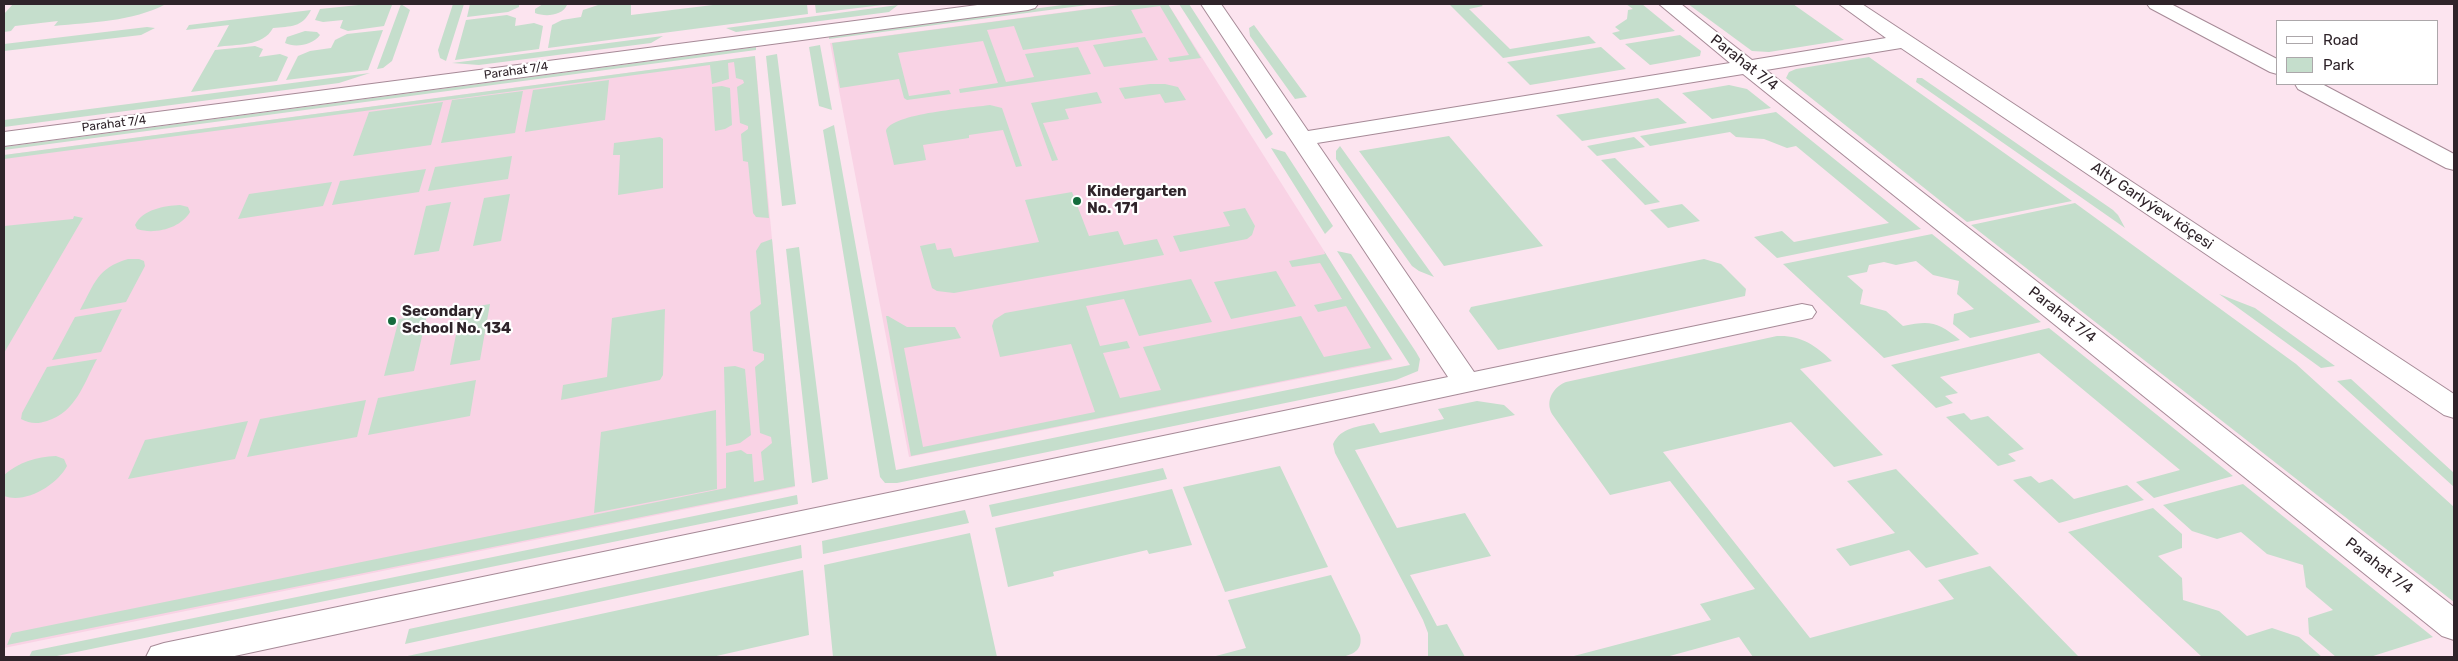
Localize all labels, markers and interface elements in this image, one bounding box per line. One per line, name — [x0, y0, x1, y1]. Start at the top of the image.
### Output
legend — [2276, 20, 2438, 85]
street label: Parahat 7/4 — [1707, 31, 1781, 95]
text: Road — [2323, 31, 2359, 49]
text: Park — [2323, 56, 2354, 74]
street label: Parahat 7/4 — [483, 59, 549, 83]
street label: Parahat 7/4 — [81, 113, 147, 135]
street label: Alty Garlyýew köçesi — [2087, 158, 2217, 254]
place label: Kindergarten No. 171 — [1087, 183, 1187, 218]
marker: Kindergarten No. 171 — [1071, 195, 1083, 207]
street label: Parahat 7/4 — [2025, 283, 2099, 347]
place label: Secondary School No. 134 — [402, 303, 511, 338]
marker: Secondary School No. 134 — [386, 315, 398, 327]
street label: Parahat 7/4 — [2342, 534, 2416, 598]

